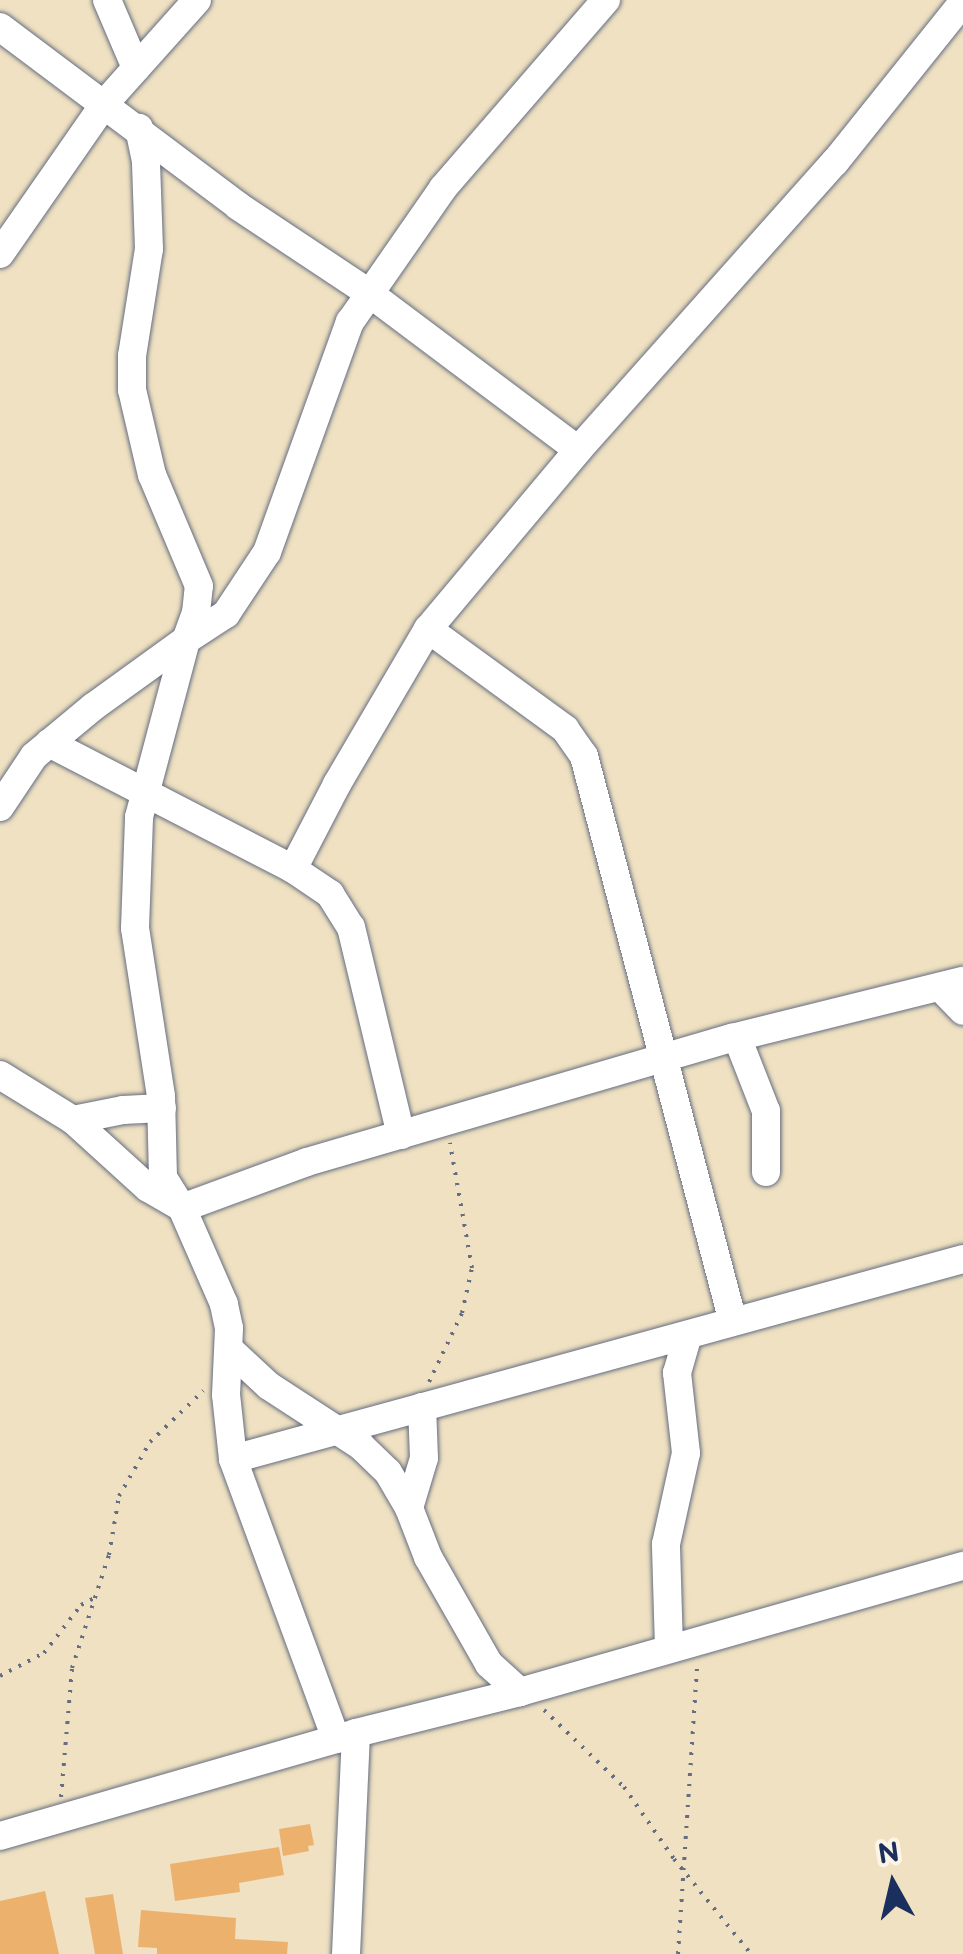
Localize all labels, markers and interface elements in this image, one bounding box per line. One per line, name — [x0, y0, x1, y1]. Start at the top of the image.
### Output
north arrow — [843, 1834, 943, 1934]
text: N — [876, 1836, 901, 1872]

